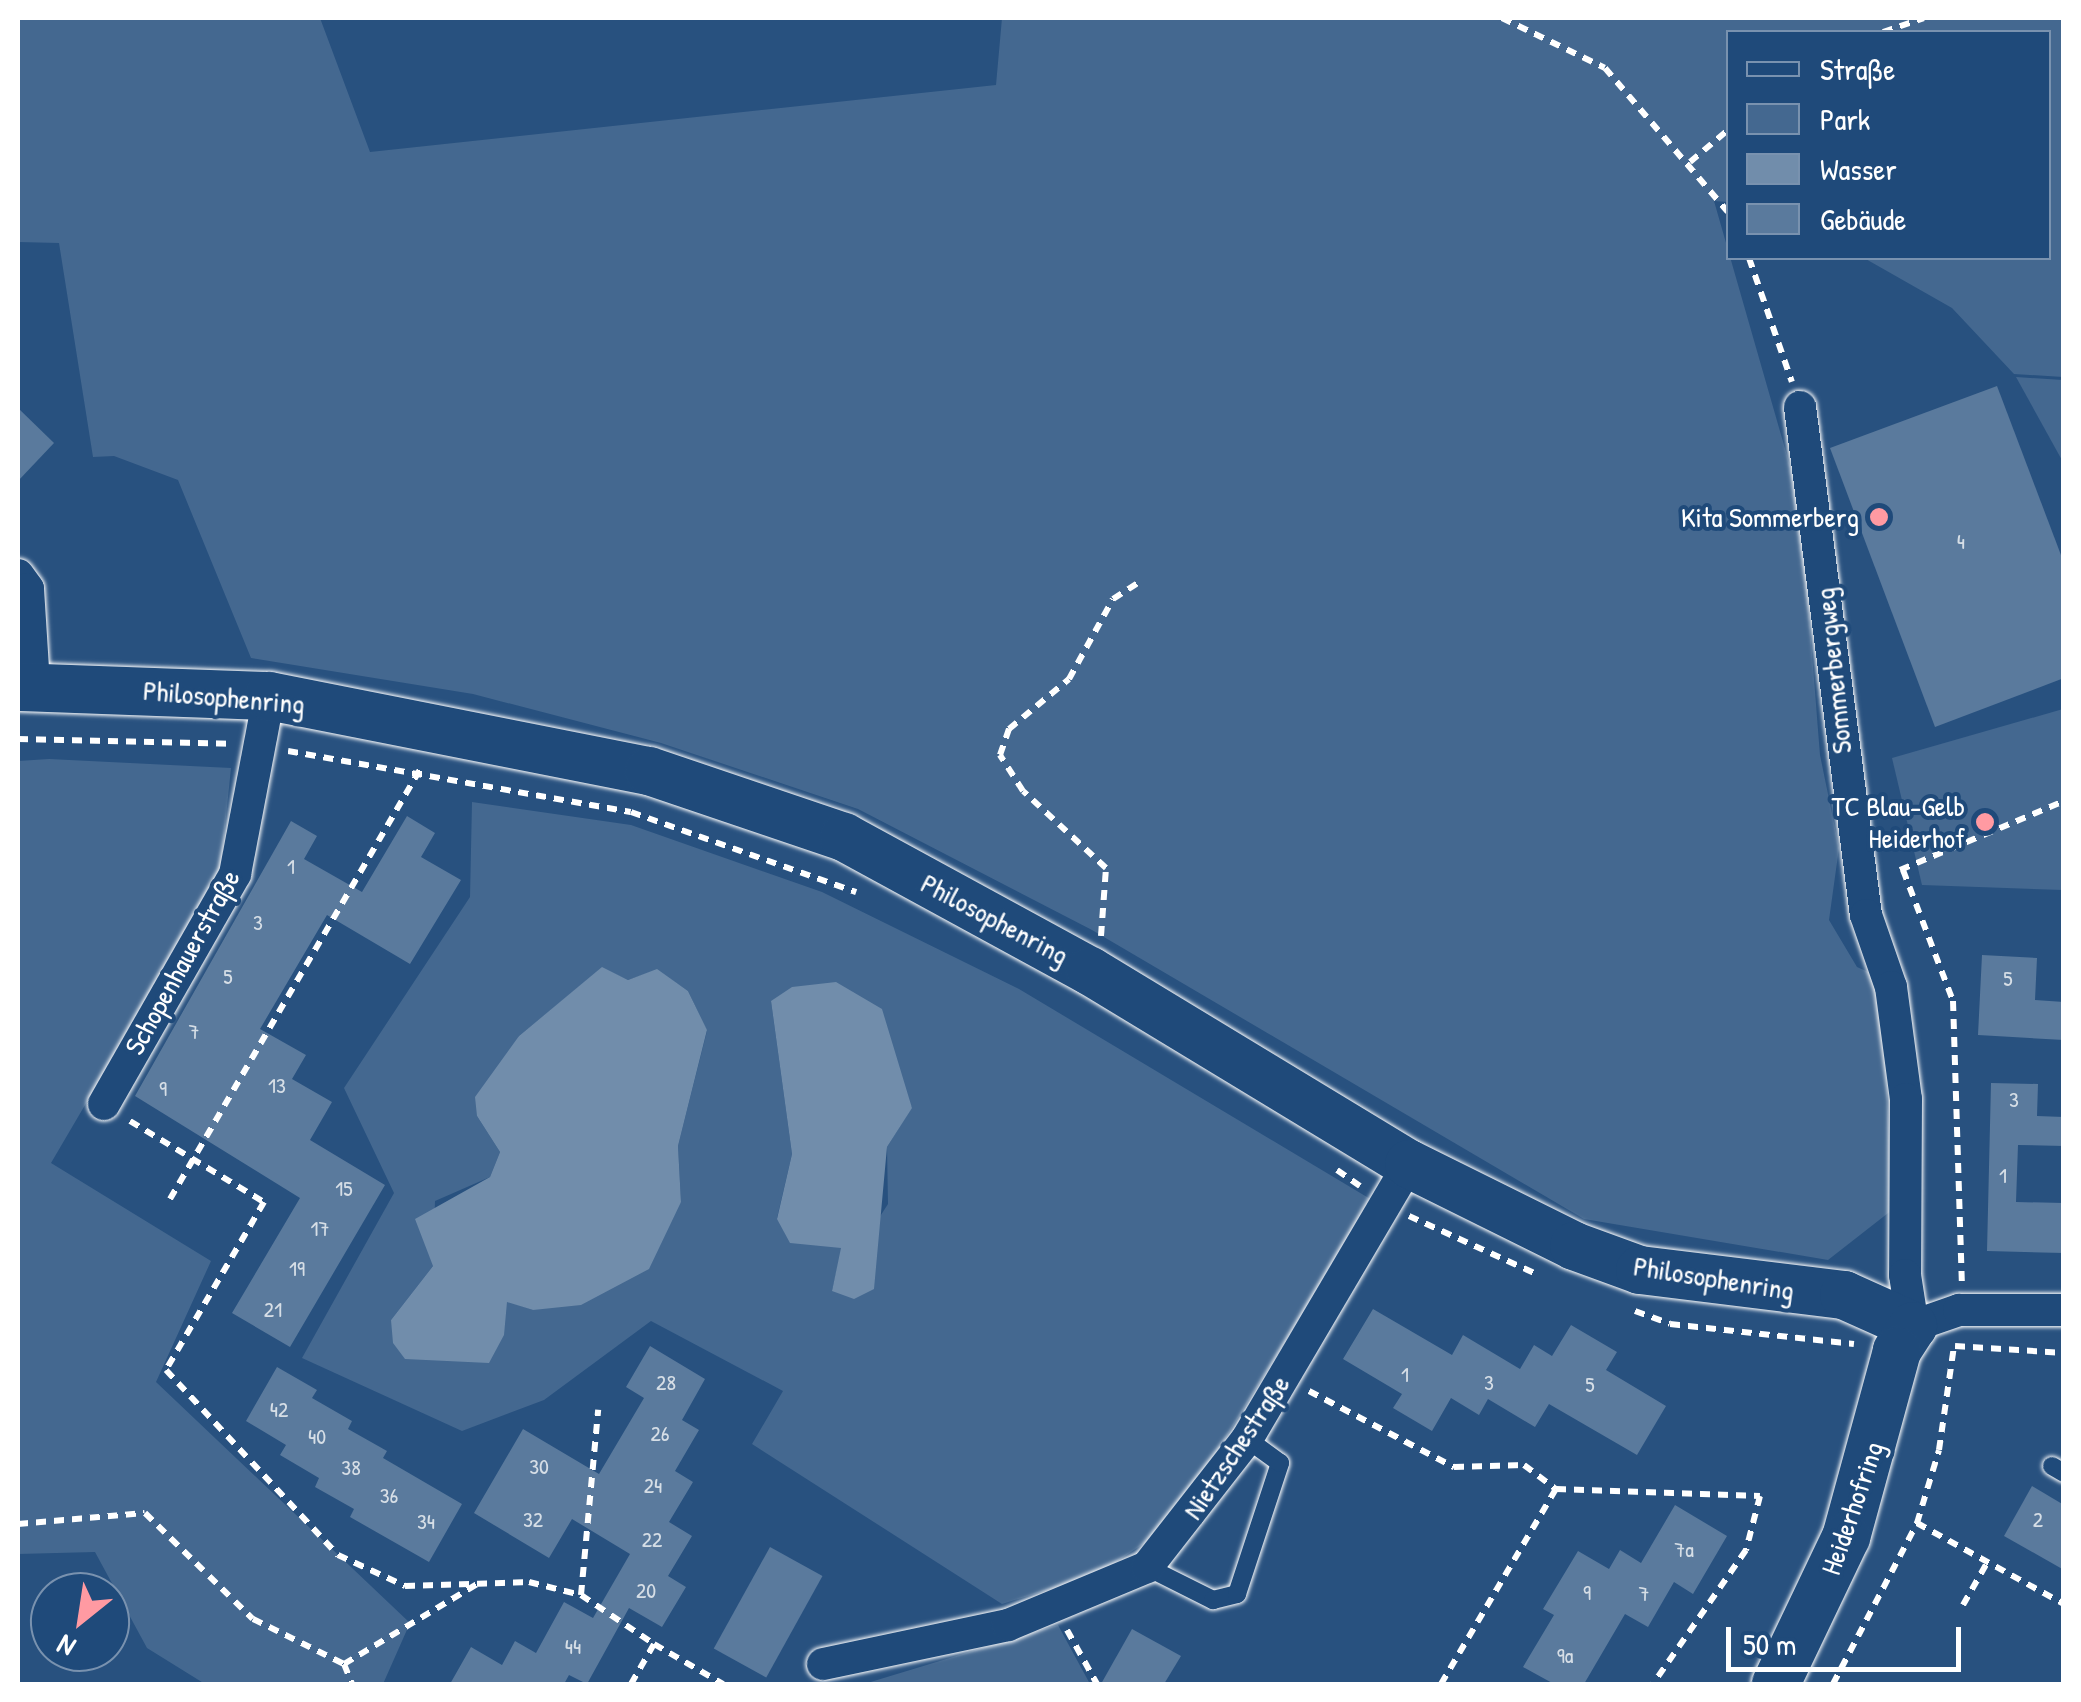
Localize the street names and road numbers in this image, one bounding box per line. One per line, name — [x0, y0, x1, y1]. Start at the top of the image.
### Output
street label: Sommerbergweg — [1808, 586, 1858, 756]
street label: Philosophenring — [142, 673, 306, 721]
street label: Schopenhauerstraße — [117, 864, 247, 1060]
street label: Philosophenring — [916, 866, 1074, 972]
street label: Philosophenring — [1631, 1249, 1797, 1307]
street label: Nietzschestraße — [1175, 1369, 1297, 1525]
street label: Heiderhofring — [1814, 1437, 1890, 1579]

